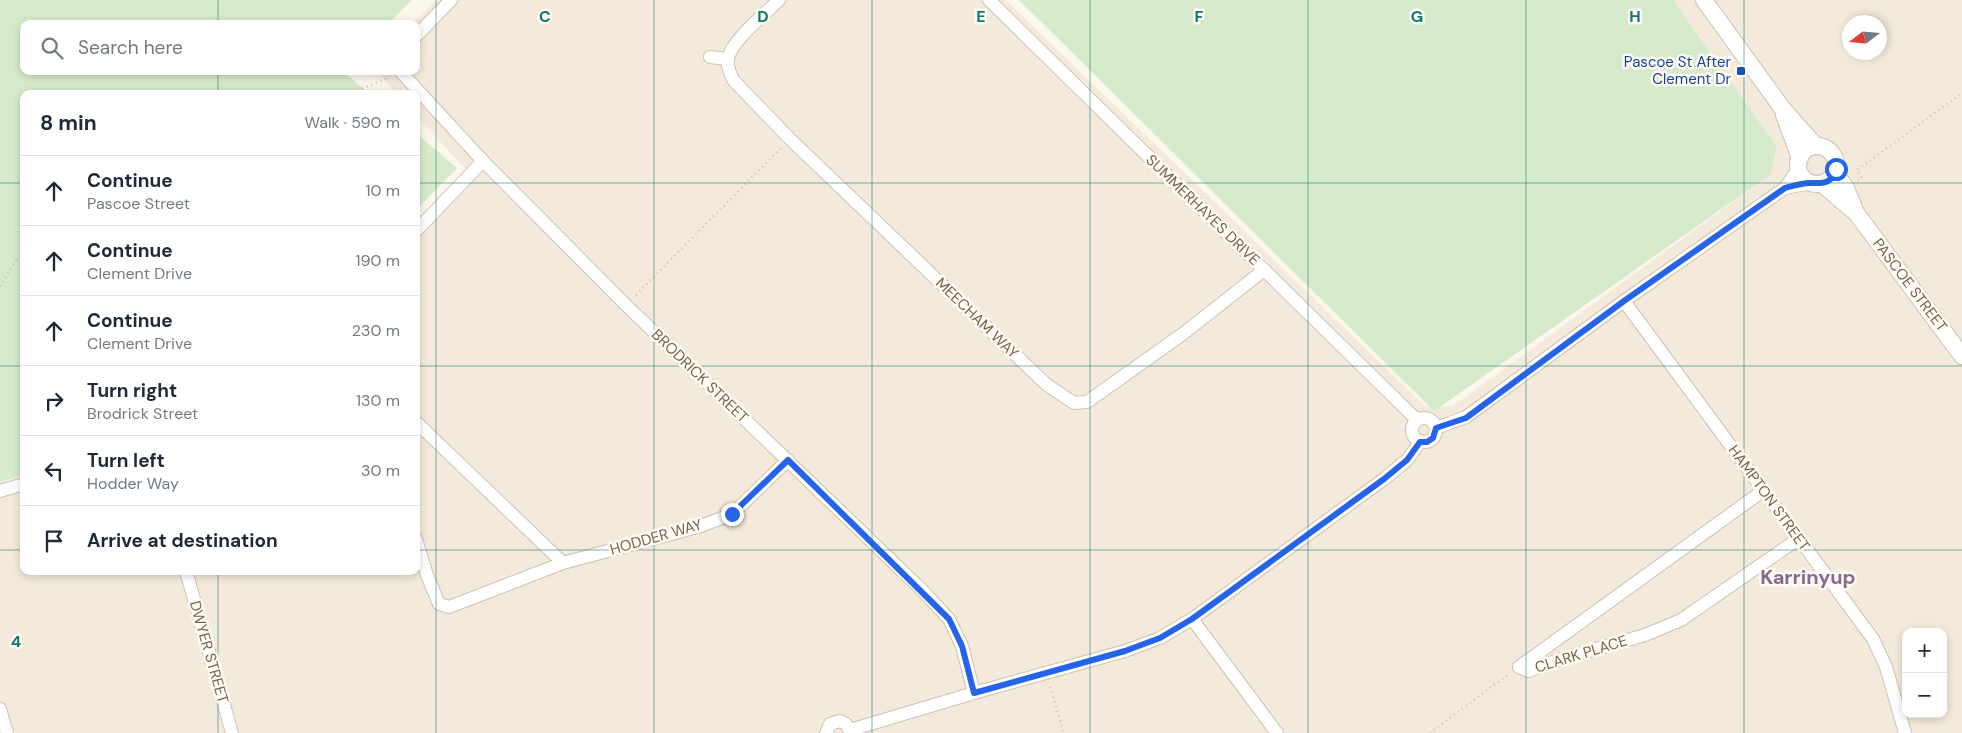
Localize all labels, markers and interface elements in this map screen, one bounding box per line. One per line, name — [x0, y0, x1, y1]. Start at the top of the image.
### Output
text: C — [539, 6, 551, 27]
text: D — [757, 6, 769, 27]
text: E — [976, 6, 986, 27]
text: F — [1195, 6, 1204, 27]
text: G — [1411, 6, 1423, 27]
text: H — [1629, 6, 1641, 27]
north arrow — [1842, 15, 1887, 60]
search box — [20, 20, 420, 75]
icon: search — [38, 34, 66, 62]
text: Search here — [78, 35, 183, 60]
place label: Pascoe St After Clement Dr — [1624, 52, 1731, 89]
marker: Pascoe St After Clement Dr — [1735, 65, 1747, 77]
text: 8 min — [40, 109, 97, 137]
text: Walk · 590 m — [304, 112, 400, 133]
street label: SUMMERHAYES DRIVE — [1142, 150, 1264, 270]
route start — [1825, 158, 1848, 181]
text: Continue — [87, 168, 173, 193]
icon: ahead — [40, 177, 68, 205]
text: 10 m — [366, 180, 400, 201]
text: Pascoe Street — [87, 193, 190, 214]
street label: PASCOE STREET — [1868, 234, 1952, 336]
text: Continue — [87, 238, 173, 263]
icon: ahead — [40, 247, 68, 275]
text: 190 m — [356, 250, 400, 271]
text: Clement Drive — [87, 263, 192, 284]
street label: MEECHAM WAY — [931, 273, 1023, 363]
text: Continue — [87, 308, 173, 333]
icon: ahead — [40, 317, 68, 345]
text: 230 m — [352, 320, 400, 341]
street label: BRODRICK STREET — [647, 325, 753, 427]
text: Clement Drive — [87, 333, 192, 354]
text: Turn right — [87, 378, 177, 403]
icon: right — [40, 387, 68, 415]
text: 130 m — [356, 390, 400, 411]
text: Brodrick Street — [87, 403, 198, 424]
street label: HAMPTON STREET — [1724, 441, 1814, 555]
text: Turn left — [87, 448, 165, 473]
icon: left — [40, 457, 68, 485]
text: 30 m — [361, 460, 400, 481]
text: Hodder Way — [87, 473, 179, 494]
route end — [721, 503, 744, 526]
street label: HODDER WAY — [608, 514, 705, 560]
icon: arrive — [40, 527, 68, 555]
text: Arrive at destination — [87, 528, 278, 553]
district label: Karrinyup — [1760, 564, 1856, 590]
street label: DWYER STREET — [185, 598, 233, 706]
map controls — [1902, 628, 1947, 718]
button: + — [1902, 628, 1947, 673]
street label: CLARK PLACE — [1532, 630, 1630, 678]
text: 4 — [11, 631, 21, 652]
button: − — [1902, 673, 1947, 718]

